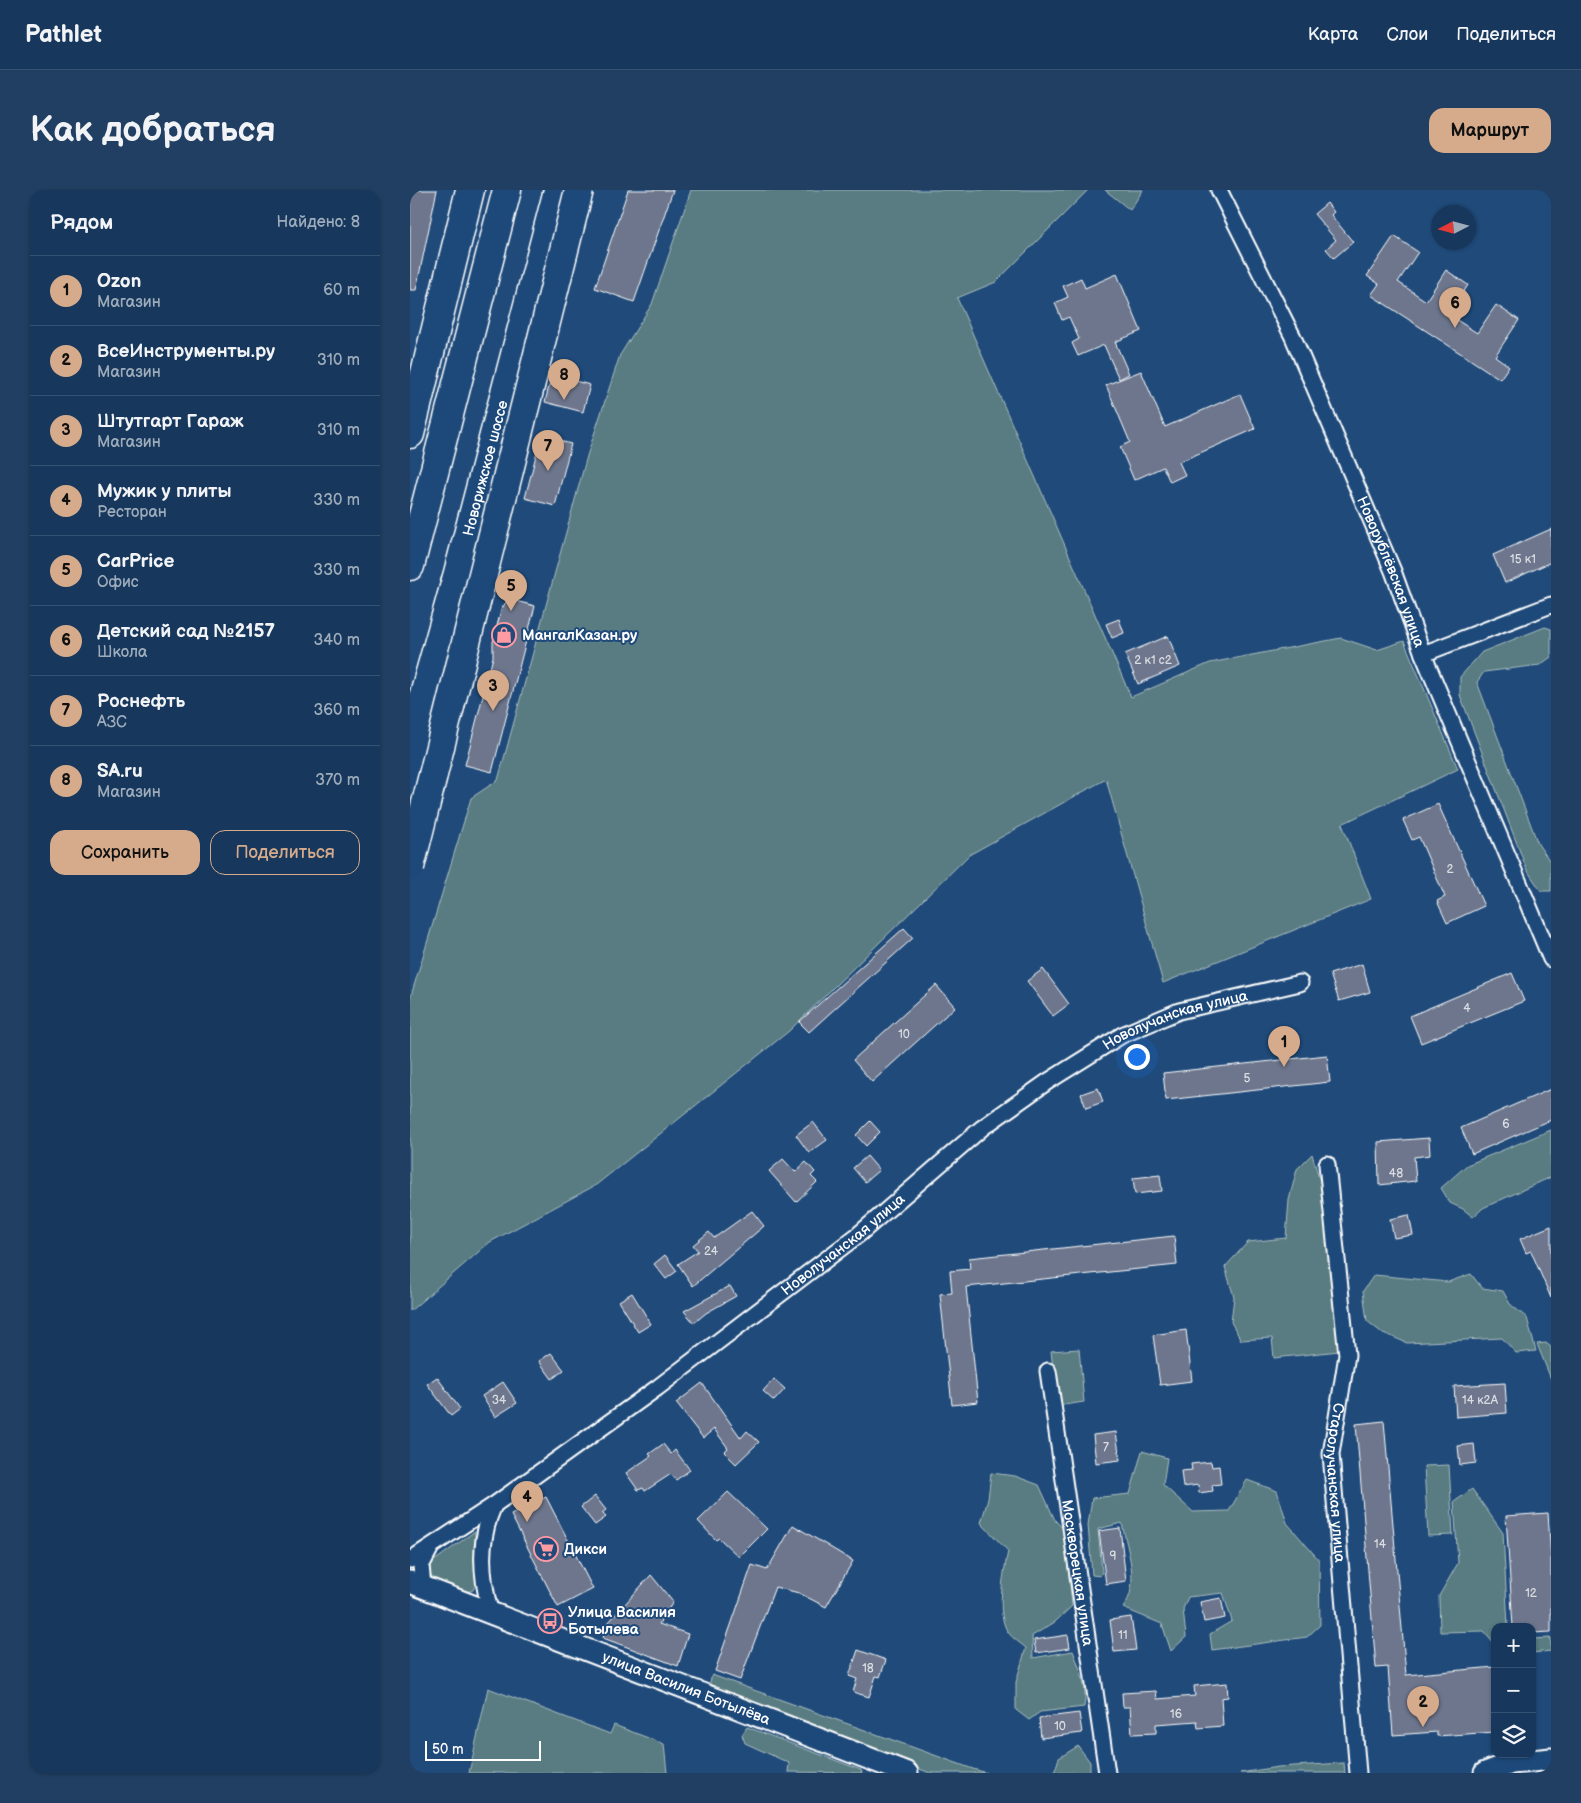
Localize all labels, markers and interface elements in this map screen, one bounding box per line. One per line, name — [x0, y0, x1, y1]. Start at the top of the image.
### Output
text: Pathlet — [25, 20, 102, 49]
text: Карта — [1308, 24, 1358, 45]
text: Слои — [1386, 24, 1428, 45]
text: Поделиться — [1456, 24, 1556, 45]
button: Маршрут — [1429, 108, 1551, 153]
text: Как добраться — [30, 109, 276, 152]
north arrow — [1431, 205, 1476, 250]
text: Рядом — [50, 210, 113, 235]
text: Найдено: 8 — [277, 213, 360, 232]
text: Ozon — [97, 270, 141, 293]
text: 1 — [63, 281, 69, 300]
text: 60 m — [323, 281, 360, 300]
pin: 6 — [1439, 287, 1471, 328]
text: Магазин — [97, 293, 161, 312]
text: ВсеИнструменты.ру — [97, 340, 275, 363]
text: 2 — [61, 351, 71, 370]
text: 310 m — [317, 351, 360, 370]
pin: 8 — [548, 359, 580, 400]
text: Магазин — [97, 363, 161, 382]
street label: Новорижское шоссе — [459, 398, 512, 538]
text: Штутгарт Гараж — [97, 410, 244, 433]
text: 3 — [61, 421, 71, 440]
text: 310 m — [317, 421, 360, 440]
pin: 7 — [532, 430, 564, 471]
text: Магазин — [97, 433, 161, 452]
text: Мужик у плиты — [97, 480, 232, 503]
text: 4 — [61, 491, 71, 510]
text: 330 m — [313, 491, 360, 510]
street label: Новорублёвская улица — [1353, 493, 1429, 650]
text: Ресторан — [97, 503, 167, 522]
text: CarPrice — [97, 550, 174, 573]
house number: 15 к1 — [1510, 552, 1536, 567]
text: 5 — [61, 561, 71, 580]
text: 330 m — [313, 561, 360, 580]
pin: 5 — [495, 570, 527, 611]
text: Офис — [97, 573, 139, 592]
text: Детский сад №2157 — [97, 620, 275, 643]
shop icon: МангалКазан.ру — [491, 622, 517, 648]
place label: МангалКазан.ру — [522, 626, 638, 645]
text: 6 — [61, 631, 71, 650]
text: 340 m — [313, 631, 360, 650]
text: Школа — [97, 643, 147, 662]
house number: 2 к1 с2 — [1134, 653, 1172, 668]
pin: 3 — [477, 670, 509, 711]
text: Роснефть — [97, 690, 185, 713]
text: 7 — [62, 701, 70, 720]
text: 360 m — [313, 701, 360, 720]
text: АЗС — [97, 713, 127, 732]
text: SA.ru — [97, 760, 143, 783]
text: 8 — [61, 771, 71, 790]
text: 370 m — [315, 771, 360, 790]
text: Магазин — [97, 783, 161, 802]
button: Сохранить — [50, 830, 200, 875]
button: Поделиться — [210, 830, 360, 875]
house number: 2 — [1446, 862, 1454, 877]
street label: Новолучанская улица — [1099, 986, 1250, 1054]
house number: 4 — [1463, 1001, 1471, 1016]
pin: 1 — [1268, 1026, 1300, 1067]
house number: 10 — [898, 1027, 910, 1042]
your location — [1124, 1044, 1150, 1070]
house number: 5 — [1244, 1071, 1251, 1086]
house number: 6 — [1502, 1117, 1510, 1132]
house number: 48 — [1389, 1166, 1403, 1181]
street label: Новолучанская улица — [777, 1189, 909, 1300]
house number: 24 — [704, 1244, 719, 1259]
house number: 34 — [492, 1393, 507, 1408]
house number: 14 к2А — [1462, 1393, 1499, 1408]
street label: Старолучанская улица — [1321, 1402, 1350, 1563]
house number: 7 — [1103, 1440, 1109, 1455]
pin: 4 — [511, 1481, 543, 1522]
street label: Москворецкая улица — [1058, 1498, 1098, 1647]
supermarket icon: Дикси — [533, 1536, 559, 1562]
house number: 14 — [1374, 1537, 1387, 1552]
place label: Дикси — [564, 1540, 607, 1559]
house number: 9 — [1110, 1549, 1117, 1564]
house number: 12 — [1525, 1586, 1537, 1601]
place label: Улица Василия Ботылева — [568, 1603, 676, 1639]
bus stop icon: Улица Василия Ботылева — [537, 1608, 563, 1634]
map controls — [1491, 1623, 1536, 1758]
button: + — [1491, 1623, 1536, 1668]
house number: 11 — [1118, 1628, 1128, 1643]
street label: улица Василия Ботылёва — [600, 1647, 773, 1729]
house number: 18 — [862, 1661, 874, 1676]
button: − — [1491, 1668, 1536, 1713]
pin: 2 — [1407, 1686, 1439, 1727]
house number: 16 — [1170, 1707, 1182, 1722]
button: layers — [1491, 1713, 1536, 1758]
house number: 10 — [1054, 1719, 1066, 1734]
scale bar — [425, 1738, 541, 1761]
text: 50 m — [432, 1741, 464, 1758]

